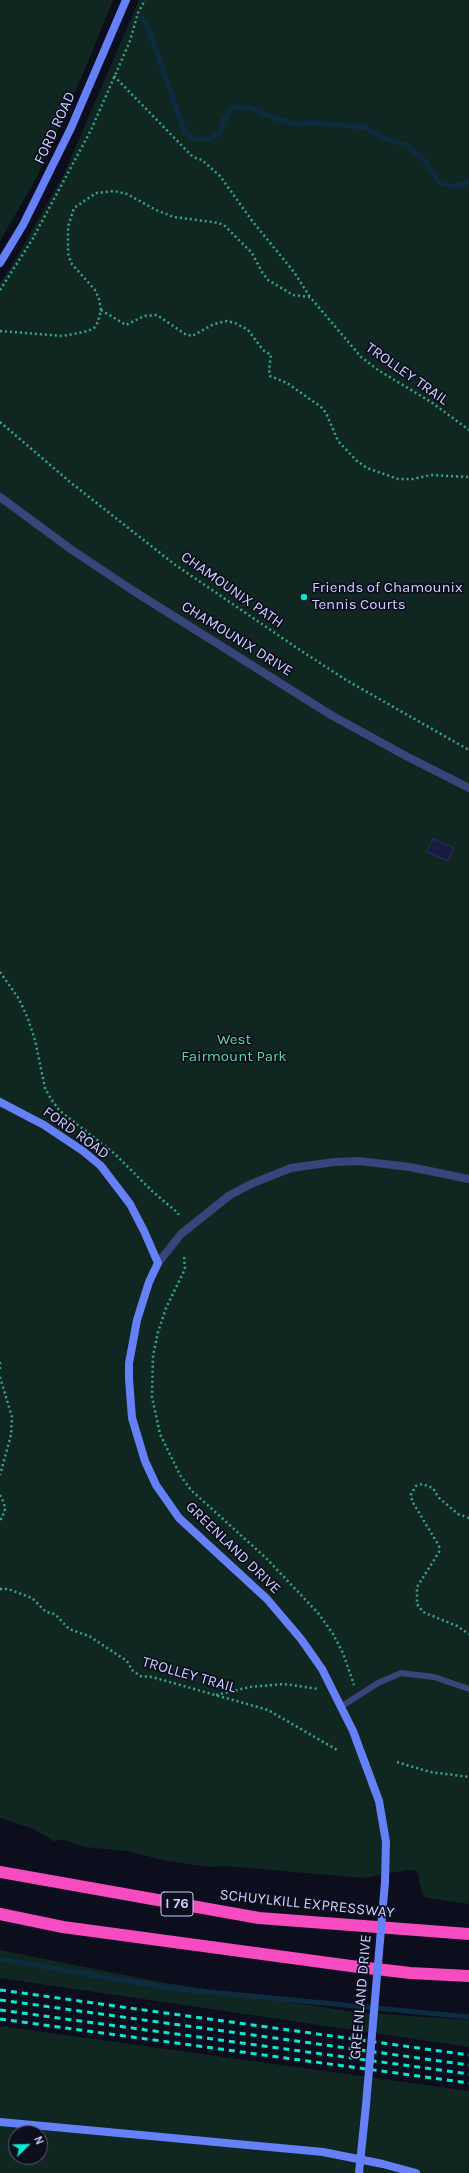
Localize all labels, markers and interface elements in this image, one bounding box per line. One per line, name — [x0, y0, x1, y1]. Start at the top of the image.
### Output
street label: FORD ROAD — [30, 89, 80, 167]
street label: TROLLEY TRAIL — [362, 339, 452, 409]
street label: CHAMOUNIX PATH — [177, 548, 287, 632]
place label: Friends of Chamounix Tennis Courts — [312, 579, 463, 614]
marker: Friends of Chamounix Tennis Courts — [299, 592, 309, 602]
street label: CHAMOUNIX DRIVE — [178, 597, 296, 681]
park label: West Fairmount Park — [181, 1031, 287, 1066]
street label: FORD ROAD — [39, 1103, 113, 1163]
street label: GREENLAND DRIVE — [182, 1498, 284, 1598]
street label: TROLLEY TRAIL — [140, 1653, 238, 1697]
street label: SCHUYLKILL EXPRESSWAY — [219, 1886, 395, 1922]
road number: I 76 — [161, 1892, 193, 1916]
street label: GREENLAND DRIVE — [347, 1934, 375, 2060]
north arrow — [8, 2125, 48, 2165]
text: N — [31, 2134, 46, 2147]

